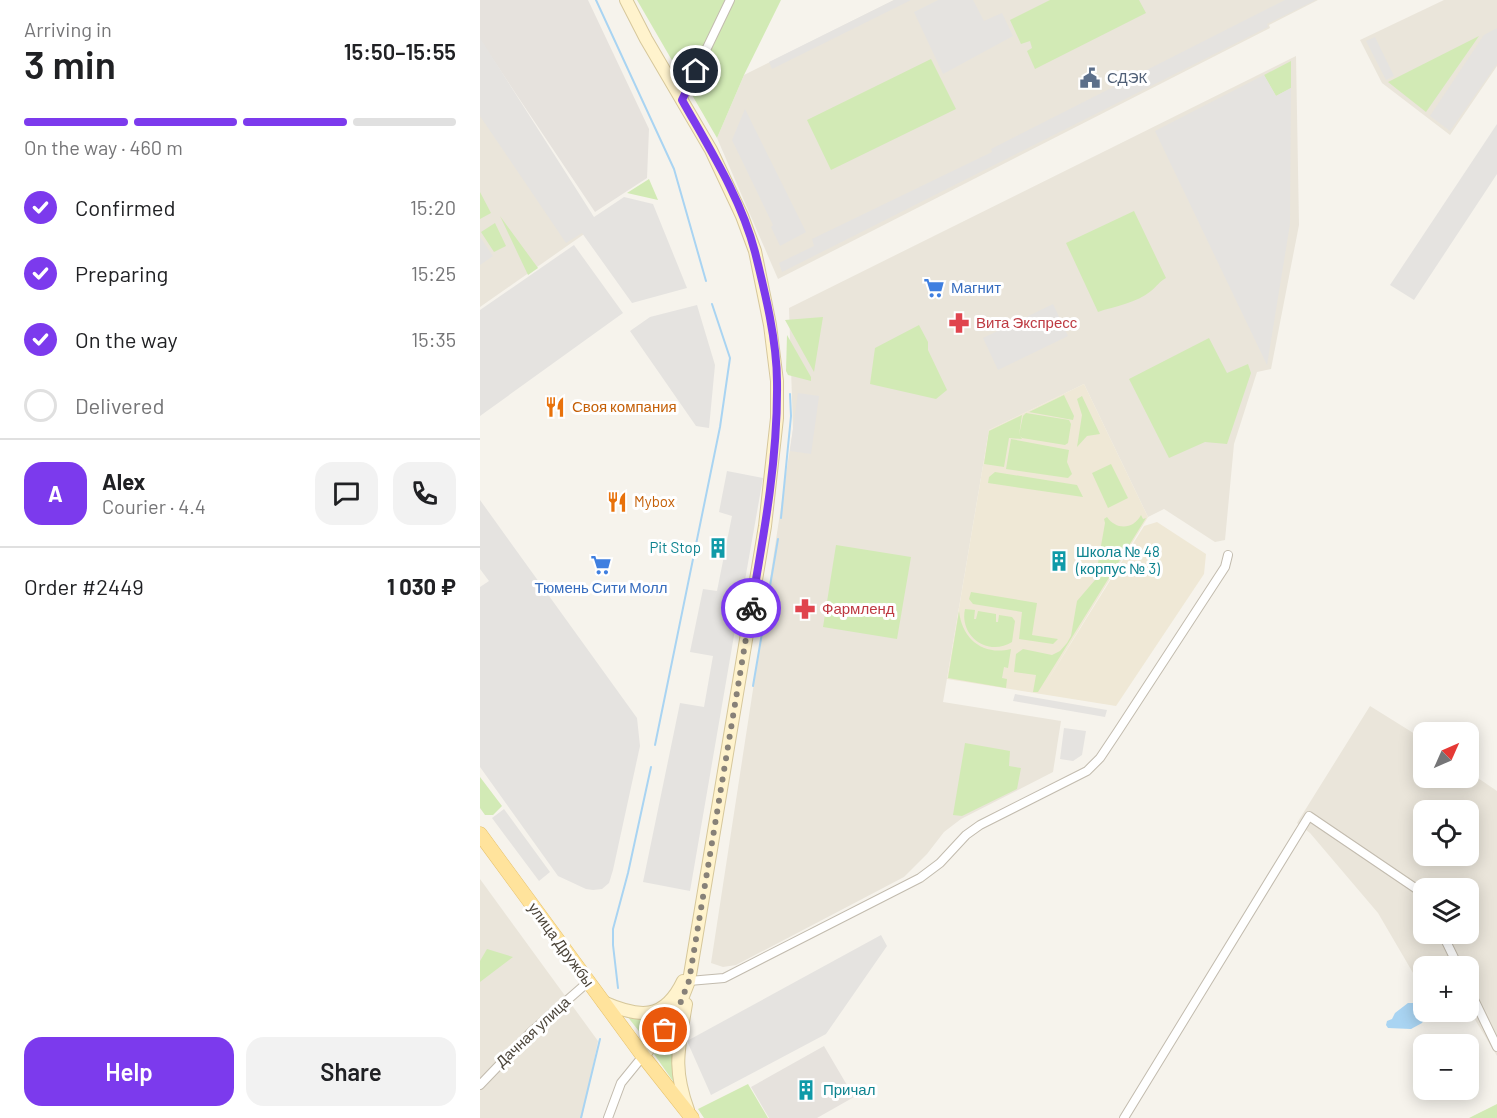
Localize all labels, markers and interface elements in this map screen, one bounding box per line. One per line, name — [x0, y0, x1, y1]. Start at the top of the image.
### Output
text: Arriving in — [24, 17, 112, 41]
text: 15:50–15:55 — [344, 38, 456, 64]
text: 3 min — [24, 40, 116, 87]
pin — [670, 45, 721, 96]
icon: home — [679, 54, 712, 87]
public building icon: СДЭК — [1078, 66, 1102, 90]
place label: СДЭК — [1107, 68, 1147, 86]
text: On the way · 460 m — [24, 135, 183, 159]
icon: check — [24, 191, 57, 224]
text: Confirmed — [75, 194, 175, 220]
text: 15:20 — [410, 195, 456, 219]
icon: check — [24, 257, 57, 290]
text: Preparing — [75, 260, 168, 286]
text: 15:25 — [411, 261, 456, 285]
supermarket icon: Магнит — [922, 276, 946, 300]
place label: Магнит — [951, 278, 1001, 296]
pharmacy icon: Вита Экспресс — [947, 311, 971, 335]
place label: Вита Экспресс — [976, 313, 1078, 331]
icon: check — [24, 323, 57, 356]
text: On the way — [75, 326, 178, 352]
text: 15:35 — [411, 327, 456, 351]
text: Delivered — [75, 392, 164, 418]
restaurant icon: Своя компания — [543, 395, 567, 419]
place label: Своя компания — [572, 397, 677, 415]
button: chat — [315, 462, 378, 525]
button: phone — [393, 462, 456, 525]
text: Alex — [102, 468, 145, 494]
text: A — [48, 480, 63, 506]
restaurant icon: Mybox — [605, 490, 629, 514]
place label: Mybox — [634, 492, 675, 510]
text: Courier · 4.4 — [102, 494, 206, 518]
building icon: Pit Stop — [706, 536, 730, 560]
place label: Pit Stop — [649, 538, 701, 556]
place label: Школа № 48 (корпус № 3) — [1075, 542, 1160, 577]
building icon: Школа № 48 (корпус № 3) — [1047, 549, 1071, 573]
supermarket icon: Тюмень Сити Молл — [589, 553, 613, 577]
text: Order #2449 — [24, 573, 144, 599]
text: 1 030 ₽ — [387, 573, 456, 599]
place label: Тюмень Сити Молл — [535, 578, 667, 596]
courier — [721, 578, 781, 638]
icon: bike — [735, 592, 768, 625]
pharmacy icon: Фармленд — [793, 597, 817, 621]
place label: Фармленд — [822, 599, 895, 617]
north arrow — [1413, 722, 1479, 788]
map controls — [1413, 722, 1479, 1100]
button: locate — [1413, 800, 1479, 866]
button: layers — [1413, 878, 1479, 944]
street label: улица Дружбы — [525, 899, 598, 990]
button: + — [1413, 956, 1479, 1022]
street label: Дачная улица — [491, 992, 574, 1070]
pin — [639, 1004, 690, 1055]
icon: bag — [648, 1013, 681, 1046]
button: − — [1413, 1034, 1479, 1100]
button: Help — [24, 1037, 234, 1106]
button: Share — [246, 1037, 456, 1106]
building icon: Причал — [794, 1078, 818, 1102]
place label: Причал — [823, 1080, 875, 1098]

